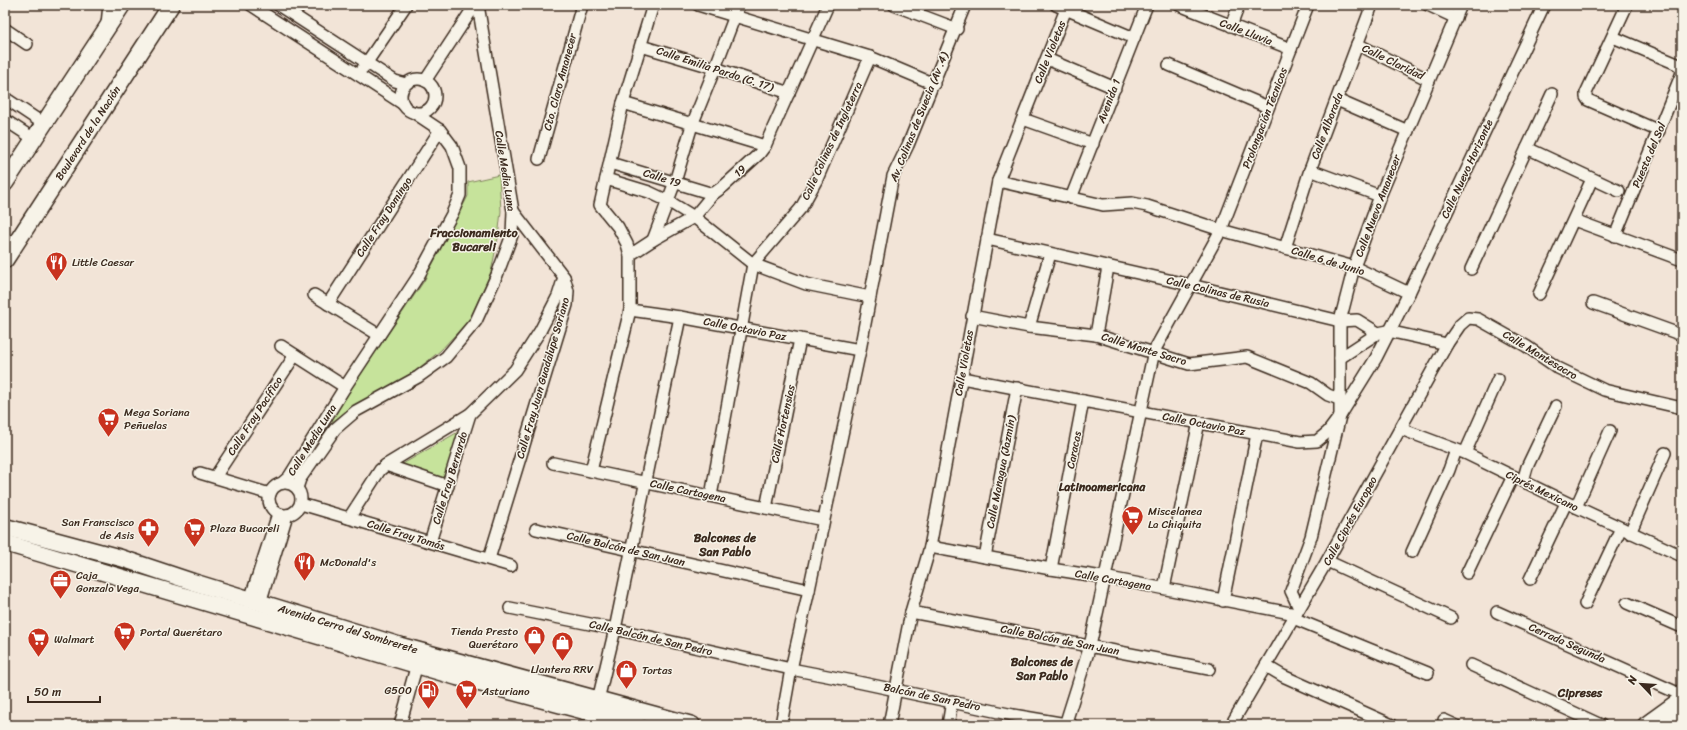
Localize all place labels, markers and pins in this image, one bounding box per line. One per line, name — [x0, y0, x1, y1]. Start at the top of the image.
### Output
restaurant icon: Little Caesar — [43, 249, 69, 282]
place label: Little Caesar — [72, 253, 134, 272]
place label: Mega Soriana Peñuelas — [124, 403, 190, 435]
supermarket icon: Mega Soriana Peñuelas — [96, 405, 122, 438]
place label: Miscelanea La Chiquita — [1148, 502, 1202, 534]
supermarket icon: Miscelanea La Chiquita — [1120, 504, 1146, 537]
place label: San Franscisco de Asis — [62, 513, 134, 545]
pharmacy icon: San Franscisco de Asis — [136, 515, 162, 548]
supermarket icon: Plaza Bucareli — [182, 515, 208, 548]
place label: Plaza Bucareli — [210, 519, 280, 538]
restaurant icon: McDonald's — [292, 549, 318, 582]
place label: McDonald's — [320, 553, 377, 572]
place label: Caja Gonzalo Vega — [76, 566, 139, 598]
office icon: Caja Gonzalo Vega — [48, 568, 74, 601]
supermarket icon: Portal Querétaro — [112, 619, 138, 652]
place label: Tienda Presto Querétaro — [451, 622, 518, 654]
place label: Portal Querétaro — [140, 623, 223, 642]
shop icon: Tienda Presto Querétaro — [521, 624, 547, 657]
supermarket icon: Walmart — [25, 626, 51, 659]
place label: Walmart — [54, 630, 95, 649]
shop icon: Llantera RRV — [549, 630, 575, 663]
shop icon: Tortas — [614, 657, 640, 690]
place label: Llantera RRV — [531, 660, 594, 679]
place label: Tortas — [642, 661, 673, 680]
fuel station icon: G500 — [415, 677, 441, 710]
supermarket icon: Asturiano — [453, 678, 479, 711]
place label: G500 — [385, 681, 412, 700]
place label: Asturiano — [481, 682, 530, 701]

